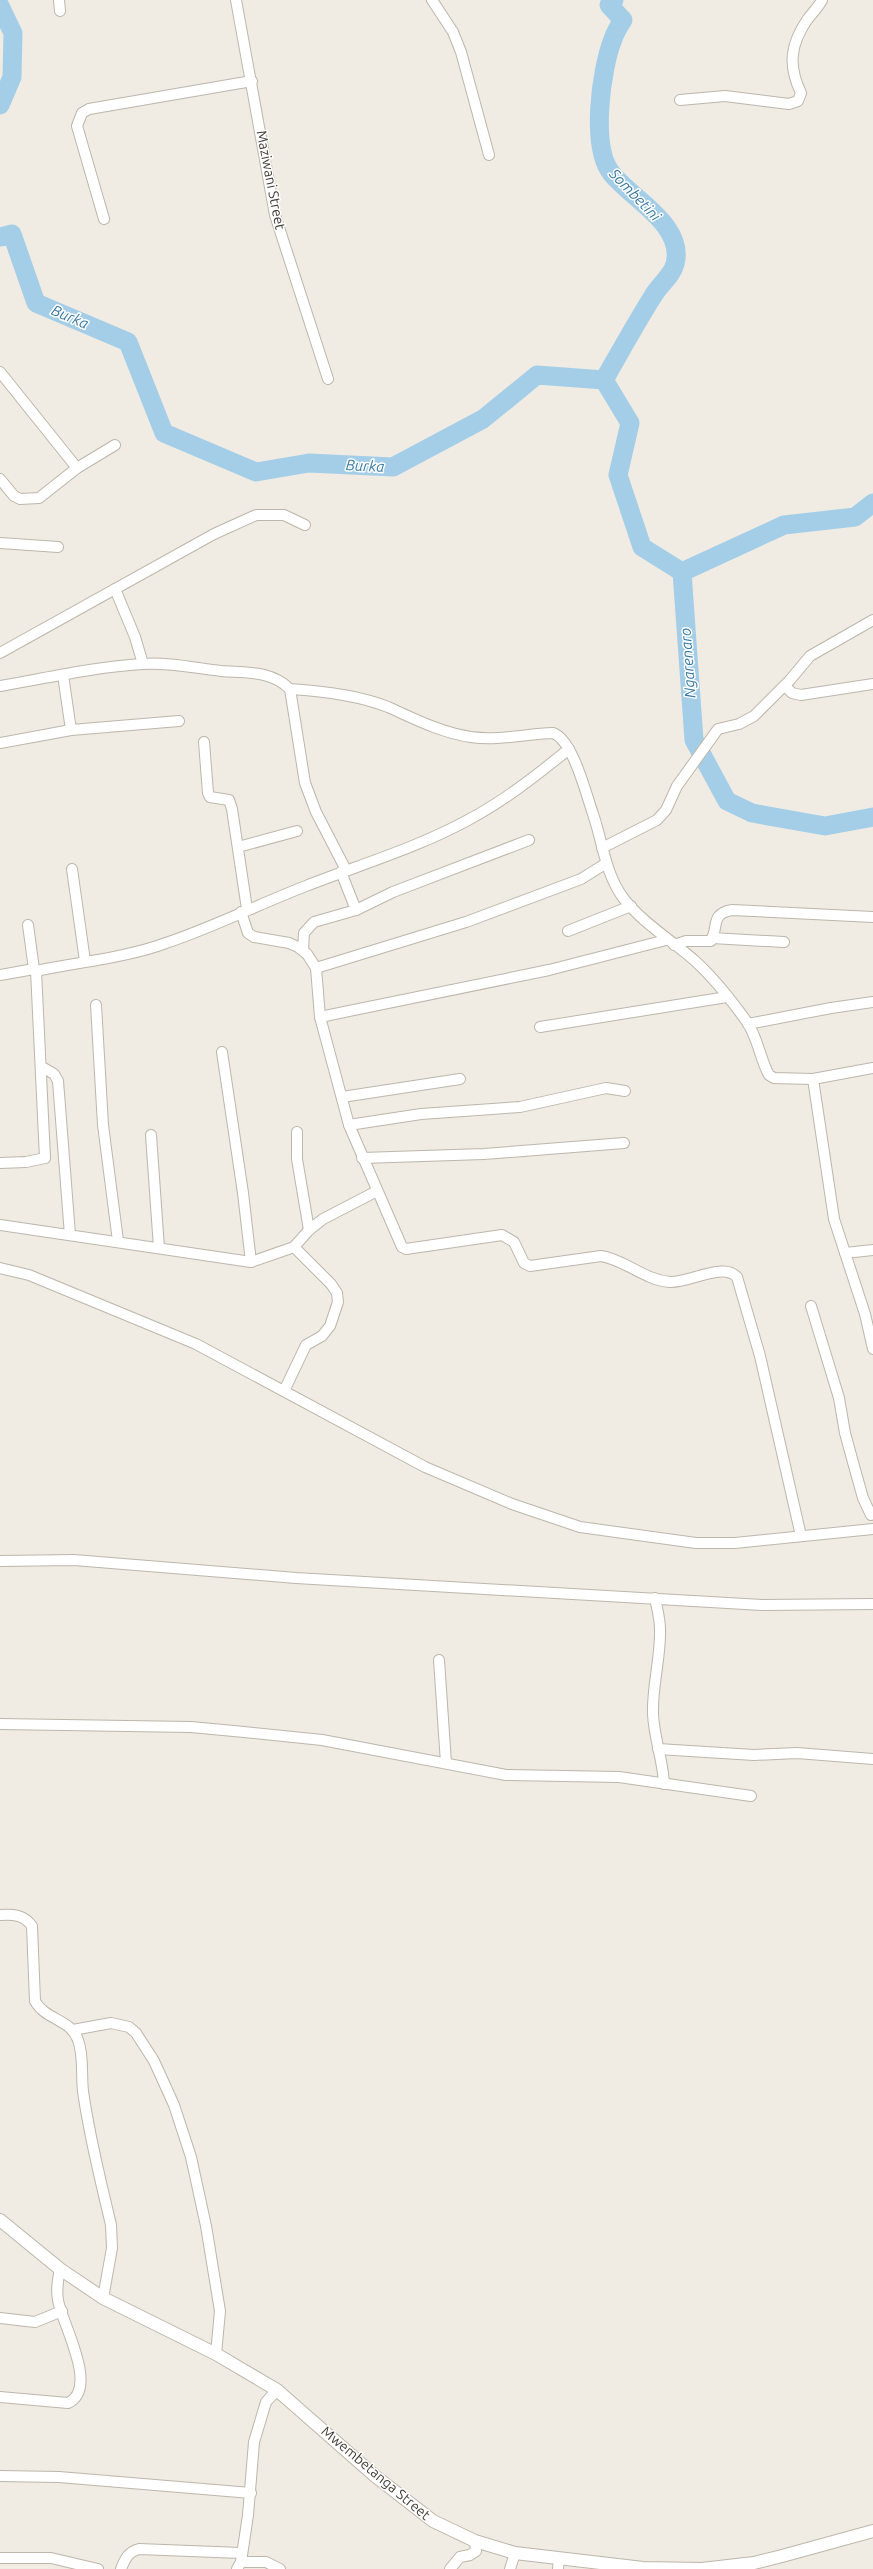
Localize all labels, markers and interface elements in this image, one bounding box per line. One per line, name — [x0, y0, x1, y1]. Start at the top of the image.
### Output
street label: Maziwani Street — [254, 129, 289, 232]
water label: Sombetini — [606, 164, 665, 225]
water label: Burka — [49, 301, 91, 332]
water label: Burka — [345, 456, 385, 475]
water label: Ngarenaro — [677, 627, 698, 699]
street label: Mwembetanga Street — [318, 2423, 434, 2523]

